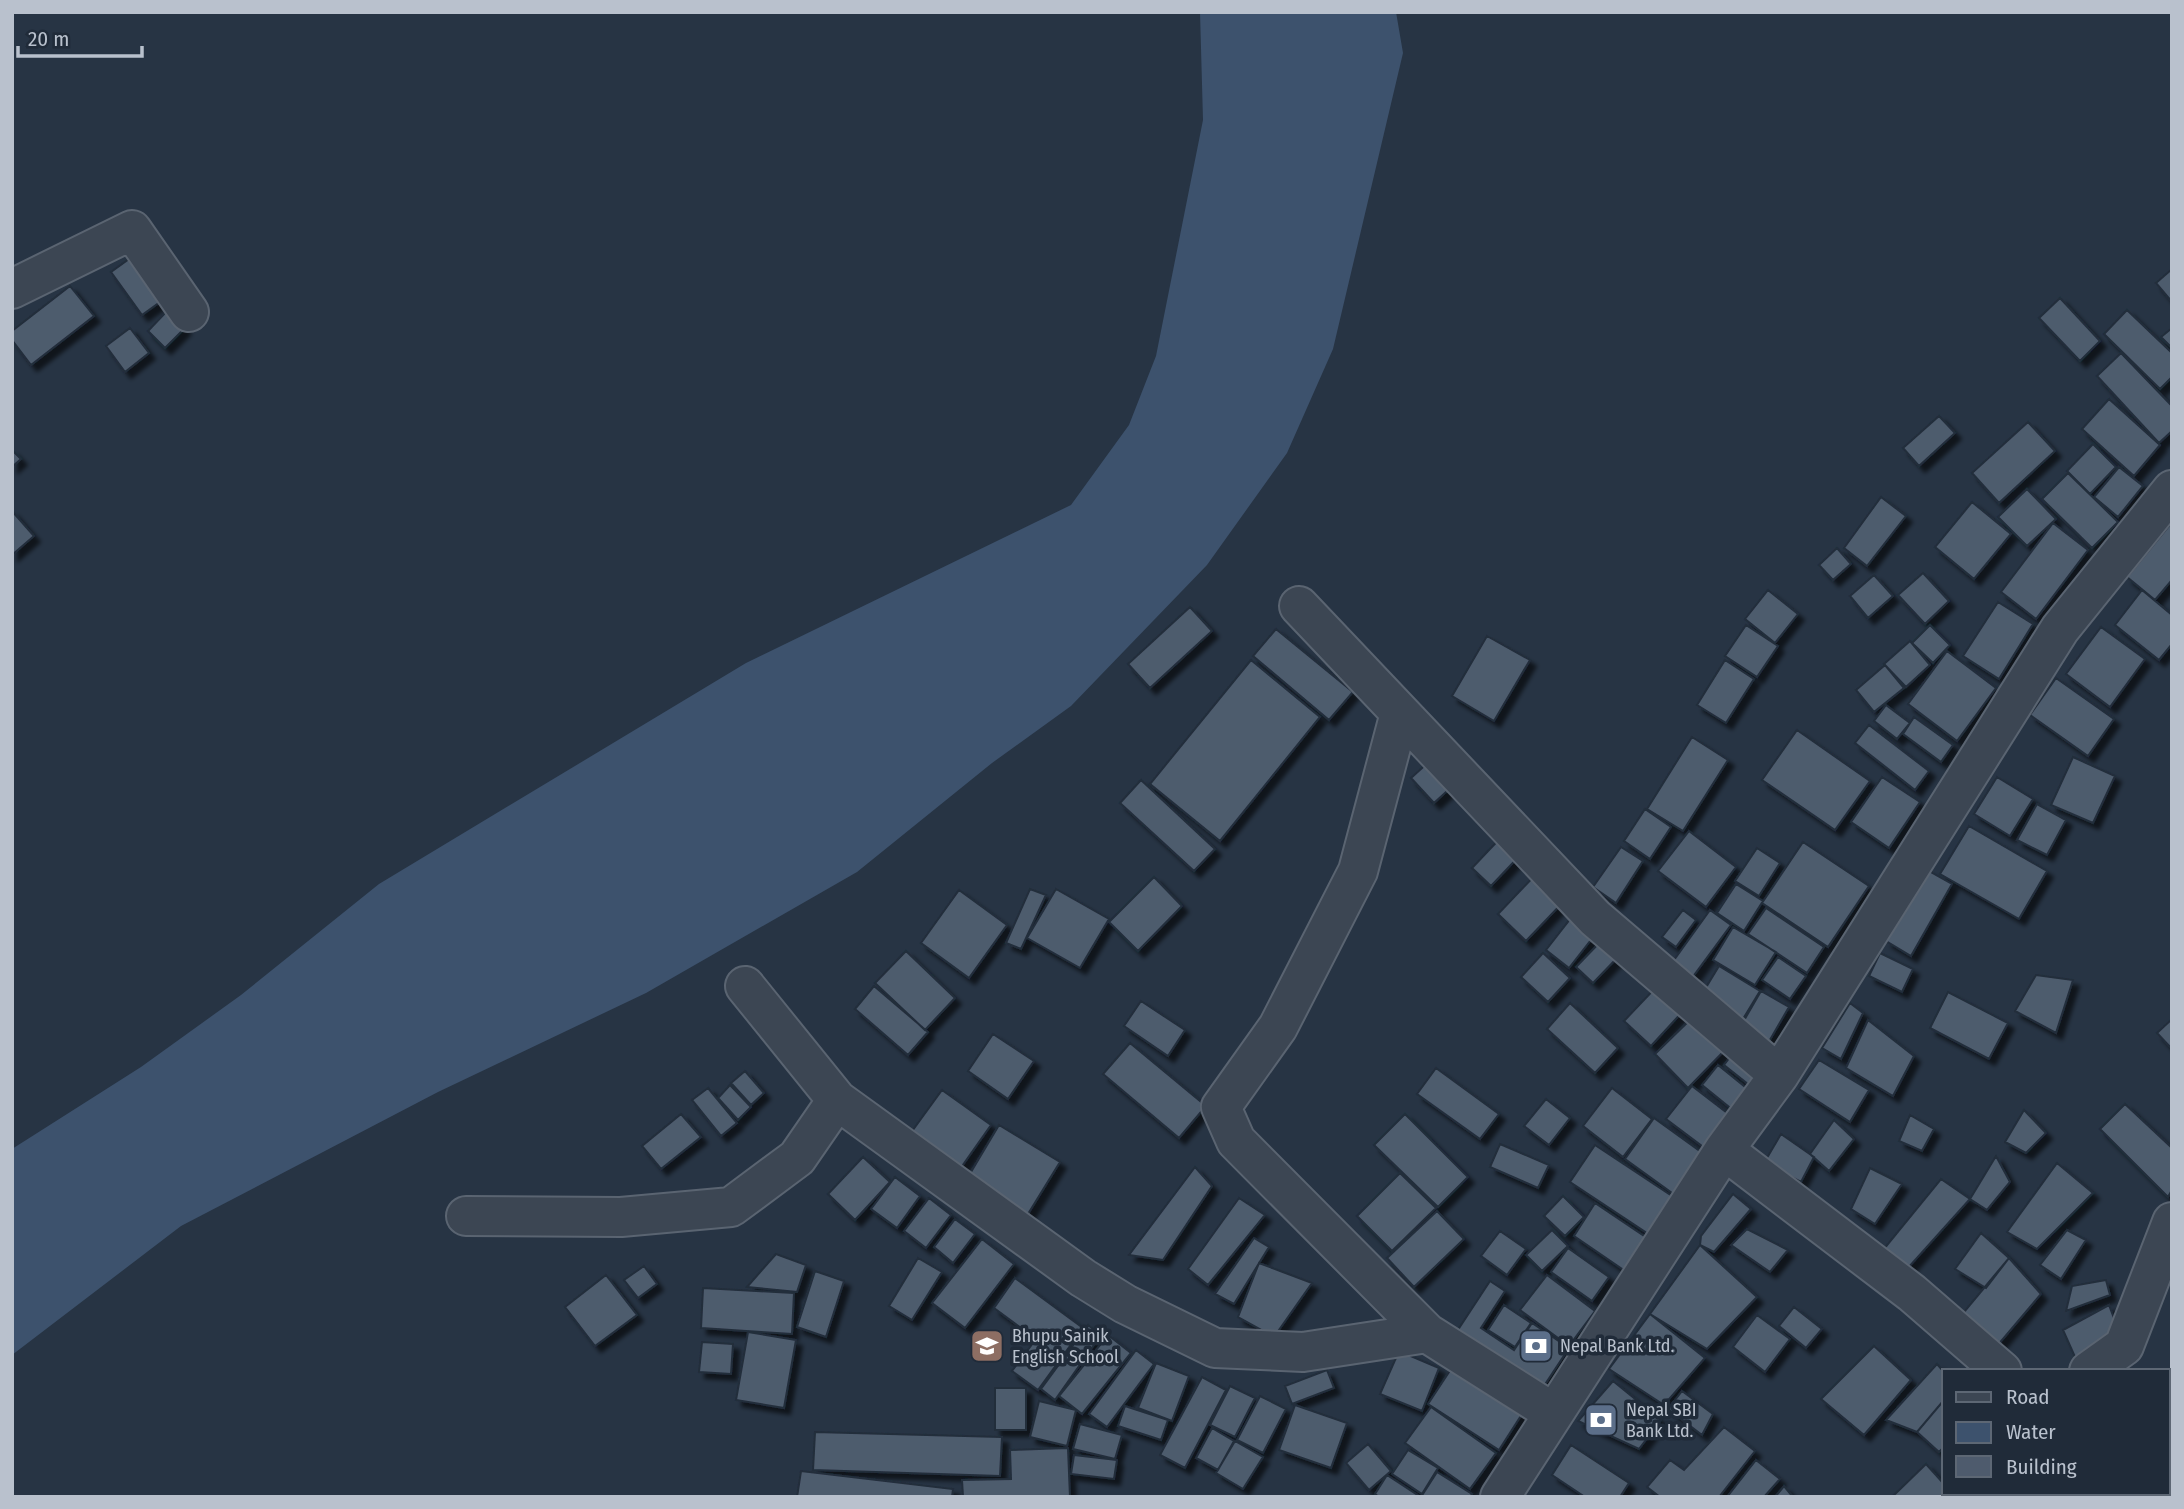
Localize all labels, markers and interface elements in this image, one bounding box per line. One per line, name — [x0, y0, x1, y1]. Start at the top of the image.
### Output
scale bar — [18, 14, 142, 58]
text: 20 m — [28, 26, 69, 52]
place label: Bhupu Sainik English School — [1012, 1325, 1119, 1368]
school or university icon: Bhupu Sainik English School — [968, 1327, 1006, 1365]
bank icon: Nepal Bank Ltd. — [1517, 1327, 1555, 1365]
place label: Nepal Bank Ltd. — [1560, 1335, 1674, 1357]
legend — [1942, 1369, 2170, 1495]
text: Road — [2006, 1384, 2050, 1410]
place label: Nepal SBI Bank Ltd. — [1626, 1399, 1696, 1442]
bank icon: Nepal SBI Bank Ltd. — [1582, 1401, 1620, 1439]
text: Water — [2006, 1419, 2056, 1445]
text: Building — [2006, 1454, 2077, 1480]

